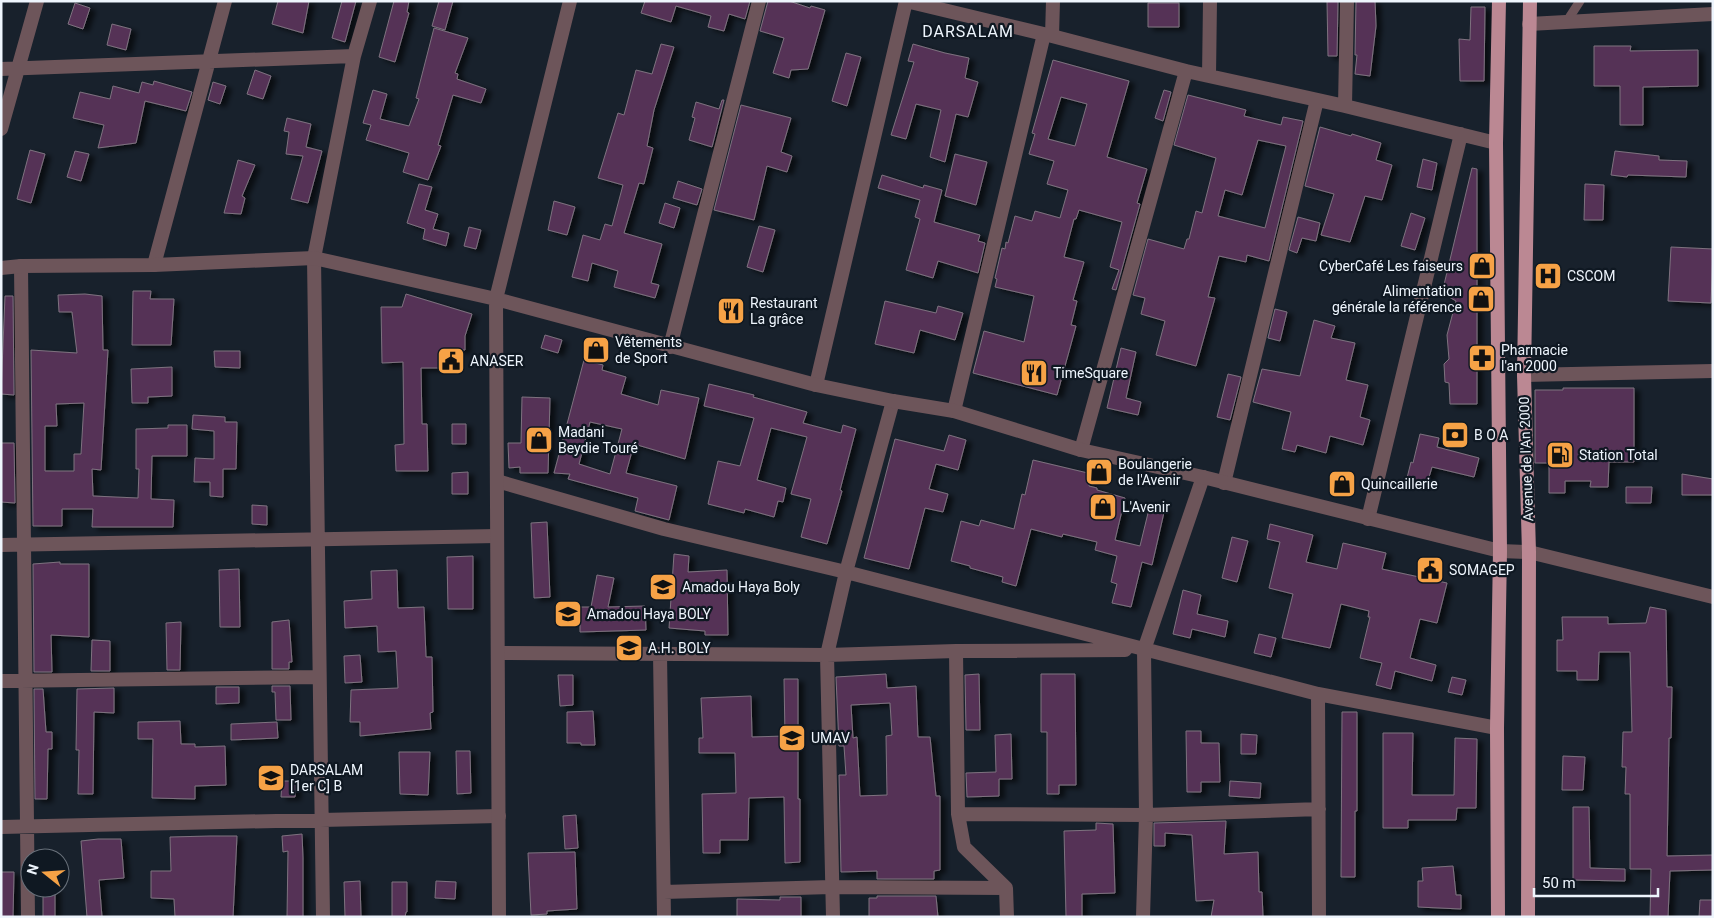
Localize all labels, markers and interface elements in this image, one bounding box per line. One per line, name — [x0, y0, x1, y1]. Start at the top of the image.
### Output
district label: DARSALAM — [922, 22, 1014, 41]
shop icon: CyberCafé Les faiseurs — [1467, 251, 1497, 281]
place label: CyberCafé Les faiseurs — [1319, 258, 1463, 274]
hospital icon: CSCOM — [1533, 261, 1563, 291]
place label: CSCOM — [1567, 268, 1615, 284]
place label: Alimentation générale la référence — [1332, 283, 1462, 315]
shop icon: Alimentation générale la référence — [1466, 284, 1496, 314]
place label: Restaurant La grâce — [750, 295, 818, 327]
restaurant icon: Restaurant La grâce — [716, 296, 746, 326]
place label: Vêtements de Sport — [615, 334, 682, 366]
shop icon: Vêtements de Sport — [581, 335, 611, 365]
place label: Pharmacie l'an 2000 — [1501, 342, 1568, 374]
pharmacy icon: Pharmacie l'an 2000 — [1467, 343, 1497, 373]
public building icon: ANASER — [436, 346, 466, 376]
place label: ANASER — [470, 353, 524, 369]
restaurant icon: TimeSquare — [1019, 358, 1049, 388]
place label: TimeSquare — [1053, 365, 1128, 381]
street label: Avenue de l'An 2000 — [1516, 396, 1536, 522]
bank icon: B O A — [1440, 420, 1470, 450]
place label: Madani Beydie Touré — [558, 424, 638, 456]
shop icon: Madani Beydie Touré — [524, 425, 554, 455]
place label: B O A — [1474, 427, 1508, 443]
fuel station icon: Station Total — [1545, 440, 1575, 470]
place label: Station Total — [1579, 447, 1658, 463]
place label: Boulangerie de l'Avenir — [1118, 456, 1192, 488]
shop icon: Boulangerie de l'Avenir — [1084, 457, 1114, 487]
shop icon: Quincaillerie — [1327, 469, 1357, 499]
place label: Quincaillerie — [1361, 476, 1438, 492]
shop icon: L'Avenir — [1088, 492, 1118, 522]
place label: L'Avenir — [1122, 499, 1170, 515]
public building icon: SOMAGEP — [1415, 555, 1445, 585]
place label: SOMAGEP — [1449, 562, 1515, 578]
school or university icon: Amadou Haya Boly — [648, 572, 678, 602]
place label: Amadou Haya Boly — [682, 579, 800, 595]
school or university icon: Amadou Haya BOLY — [553, 599, 583, 629]
place label: Amadou Haya BOLY — [587, 606, 711, 622]
school or university icon: A.H. BOLY — [614, 633, 644, 663]
place label: A.H. BOLY — [648, 640, 711, 656]
school or university icon: UMAV — [777, 723, 807, 753]
place label: UMAV — [811, 730, 850, 746]
place label: DARSALAM [1er C] B — [290, 762, 363, 794]
school or university icon: DARSALAM [1er C] B — [256, 763, 286, 793]
north arrow — [20, 848, 70, 898]
text: N — [23, 862, 42, 876]
scale bar — [1534, 866, 1658, 898]
text: 50 m — [1542, 874, 1576, 892]

